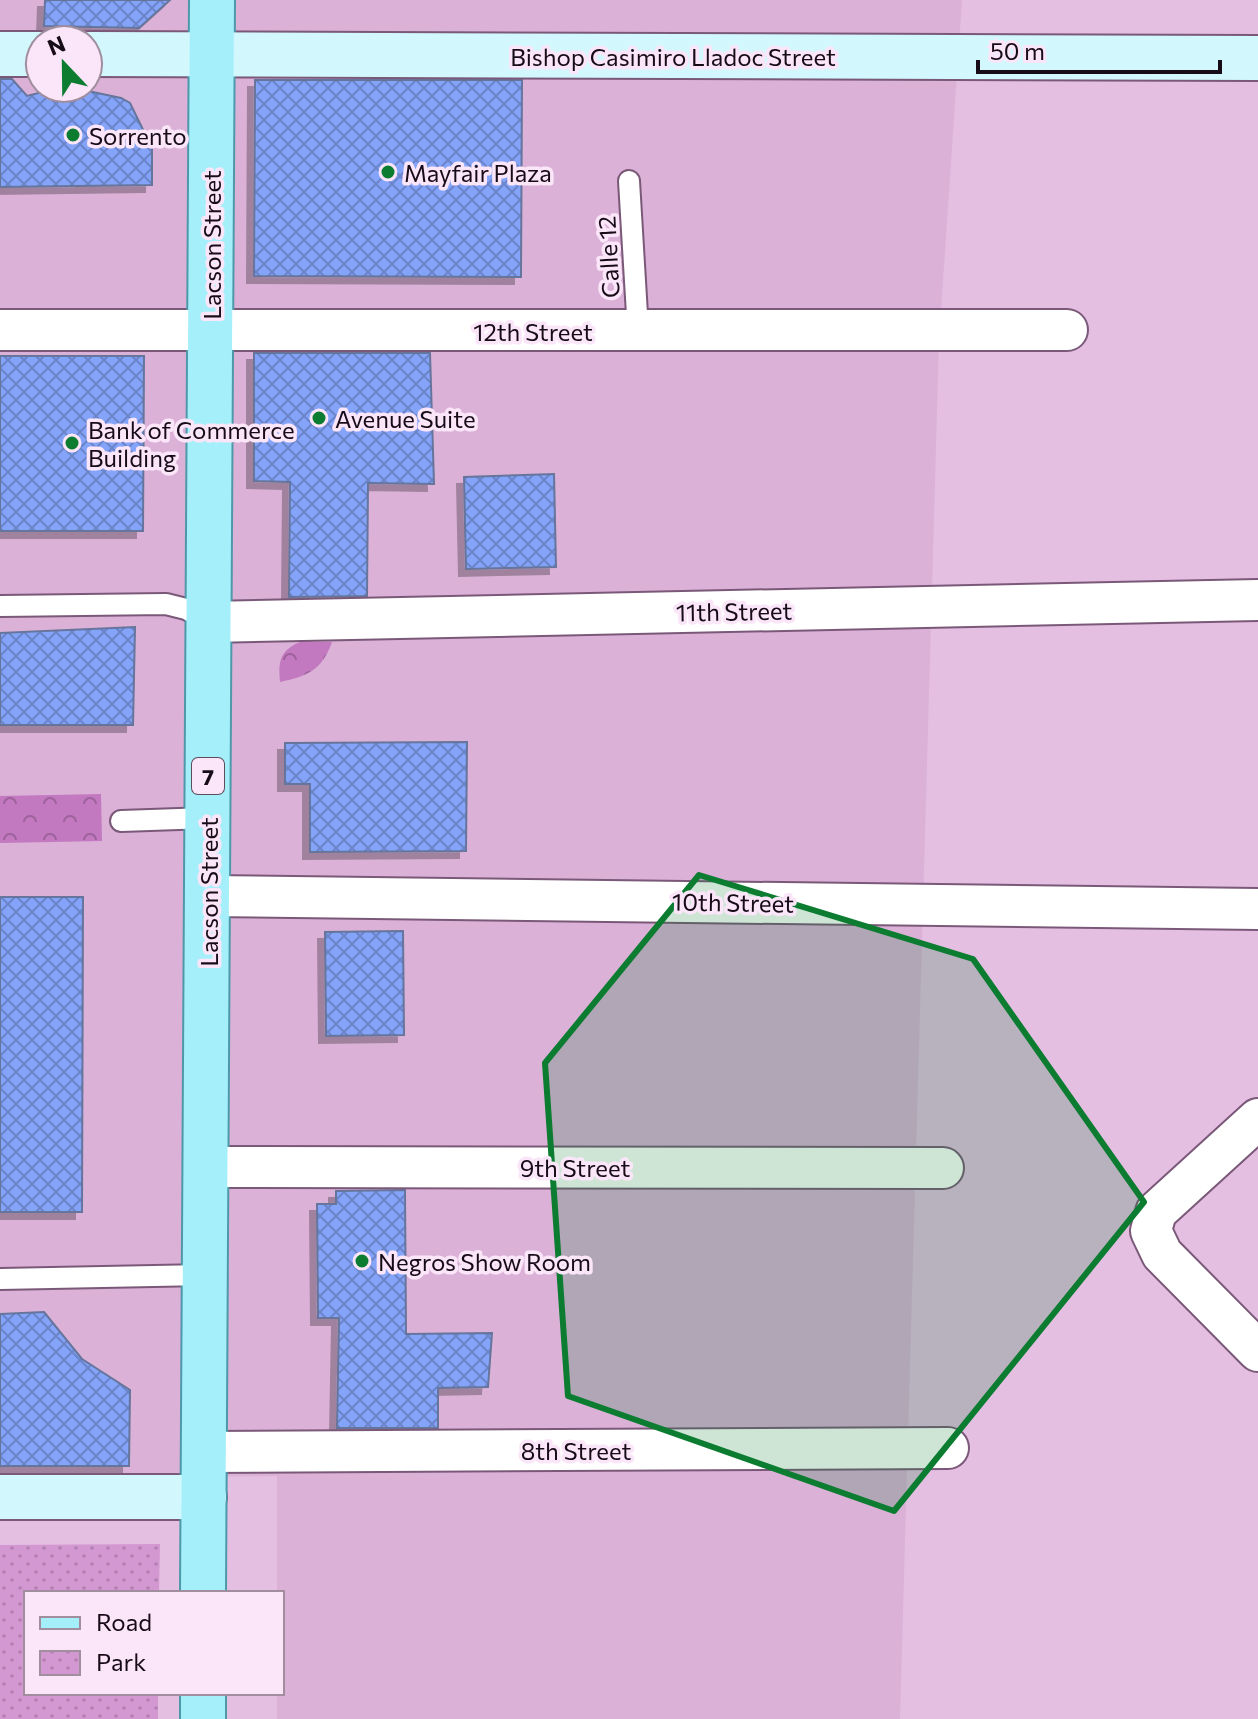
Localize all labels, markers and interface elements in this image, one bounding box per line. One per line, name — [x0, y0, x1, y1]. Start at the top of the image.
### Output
north arrow — [24, 24, 104, 104]
scale bar — [978, 24, 1220, 74]
text: N — [44, 29, 69, 61]
text: 50 m — [990, 36, 1045, 65]
street label: Bishop Casimiro Lladoc Street — [510, 42, 836, 71]
place label: Sorrento — [89, 121, 187, 150]
marker: Sorrento — [64, 126, 82, 144]
place label: Mayfair Plaza — [404, 158, 552, 187]
marker: Mayfair Plaza — [379, 163, 397, 181]
street label: Lacson Street — [197, 170, 226, 320]
street label: Calle 12 — [591, 215, 625, 299]
street label: 12th Street — [473, 317, 593, 346]
place label: Avenue Suite — [335, 404, 476, 433]
marker: Avenue Suite — [310, 409, 328, 427]
place label: Bank of Commerce Building — [88, 415, 295, 472]
marker: Bank of Commerce Building — [63, 434, 81, 452]
street label: 11th Street — [675, 595, 793, 627]
road number: 7 — [192, 758, 224, 794]
street label: Lacson Street — [194, 817, 223, 967]
street label: 10th Street — [672, 886, 794, 918]
street label: 9th Street — [520, 1153, 630, 1182]
place label: Negros Show Room — [378, 1247, 591, 1276]
marker: Negros Show Room — [353, 1252, 371, 1270]
street label: 8th Street — [521, 1436, 631, 1465]
legend — [24, 1591, 284, 1695]
text: Road — [96, 1607, 152, 1636]
text: Park — [96, 1647, 146, 1676]

